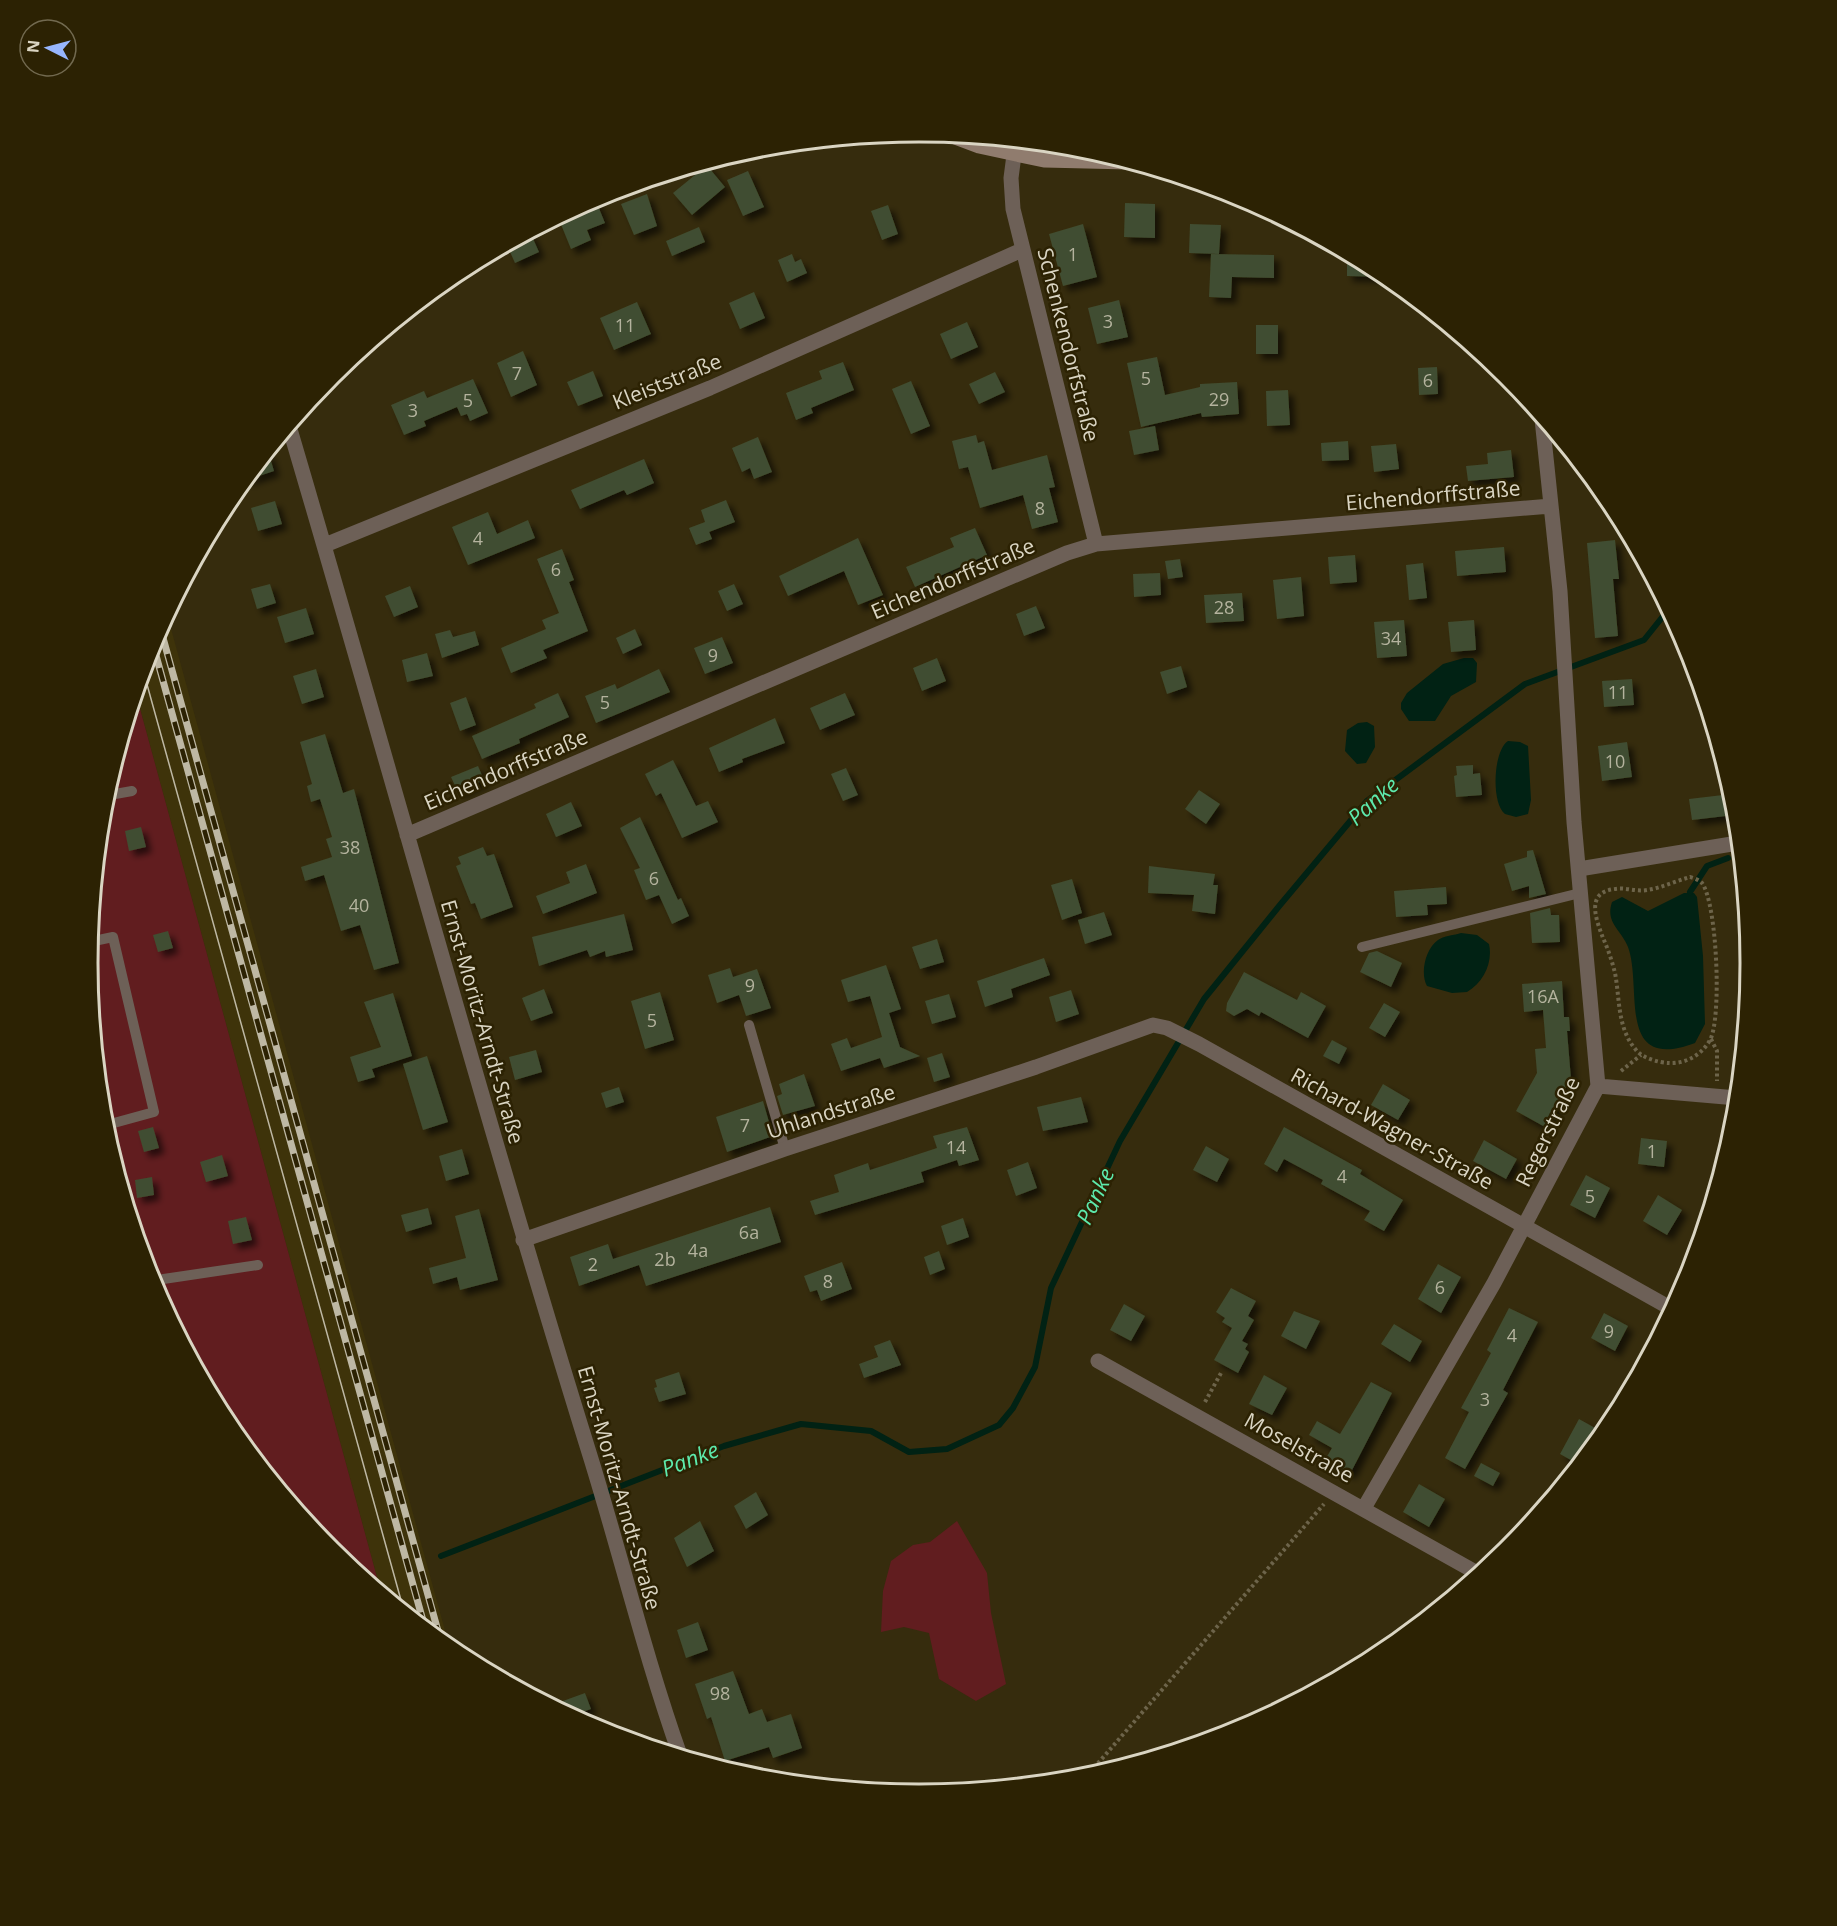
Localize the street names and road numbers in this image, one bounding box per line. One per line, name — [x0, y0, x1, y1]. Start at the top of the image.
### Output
street label: Schenkendorfstraße — [1031, 245, 1107, 444]
street label: Kleiststraße — [608, 346, 725, 416]
street label: Eichendorffstraße — [1344, 473, 1521, 517]
street label: Eichendorffstraße — [866, 531, 1039, 625]
street label: Eichendorffstraße — [419, 722, 592, 816]
street label: Ernst-Moritz-Arndt-Straße — [435, 896, 531, 1147]
street label: Richard-Wagner-Straße — [1286, 1061, 1499, 1196]
street label: Regerstraße — [1508, 1072, 1586, 1191]
street label: Uhlandstraße — [763, 1077, 899, 1145]
street label: Ernst-Moritz-Arndt-Straße — [572, 1362, 668, 1613]
street label: Moselstraße — [1240, 1405, 1359, 1489]

